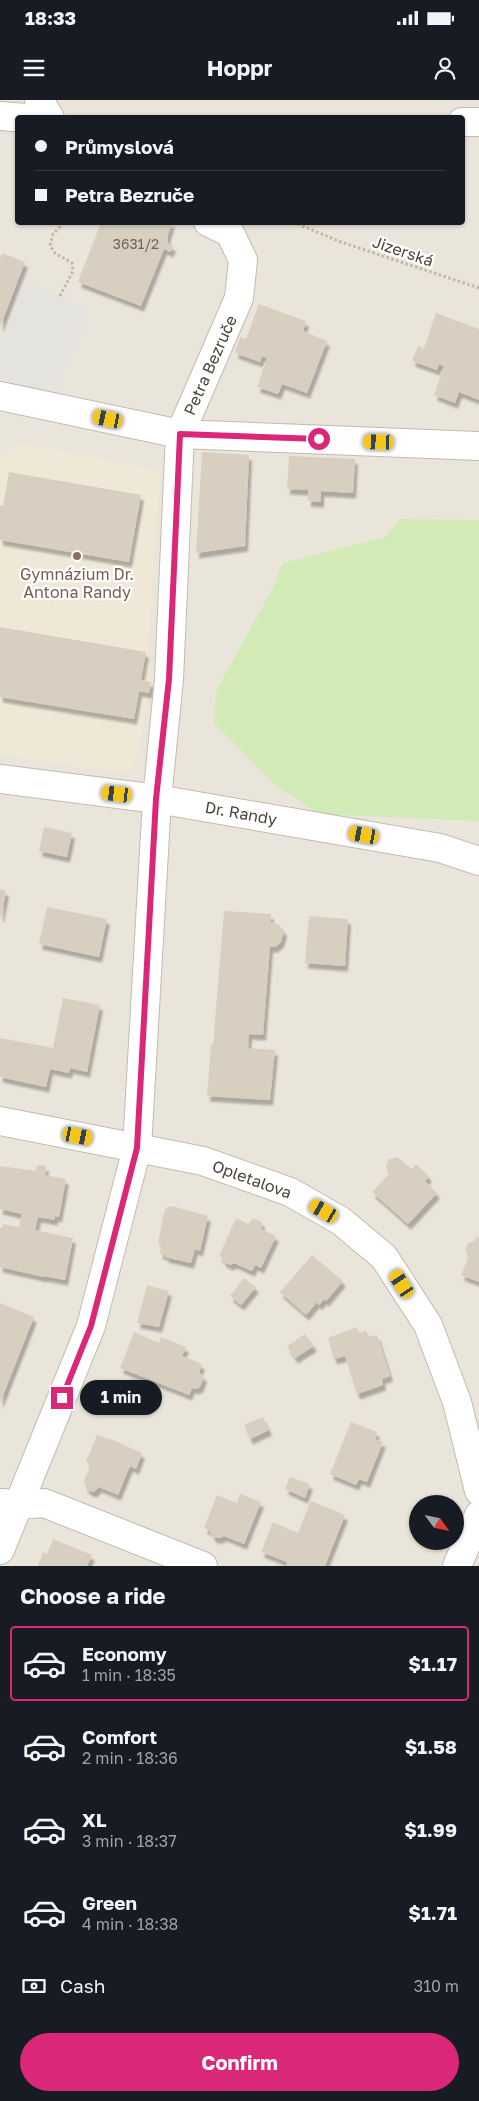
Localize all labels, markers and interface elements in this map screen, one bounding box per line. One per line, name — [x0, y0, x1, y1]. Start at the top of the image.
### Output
text: 18:33 — [25, 6, 76, 29]
icon: menu — [20, 54, 48, 82]
text: Hoppr — [207, 54, 272, 81]
icon: person — [431, 54, 459, 82]
text: Průmyslová — [65, 135, 174, 158]
text: Petra Bezruče — [65, 183, 194, 206]
street label: Jizerská — [370, 231, 436, 271]
house number: 3631/2 — [113, 235, 159, 252]
street label: Petra Bezruče — [179, 312, 241, 418]
car — [91, 409, 124, 429]
route start — [308, 428, 330, 450]
car — [363, 434, 394, 450]
marker: Gymnázium Dr. Antona Randy — [71, 550, 83, 562]
place label: Gymnázium Dr. Antona Randy — [20, 564, 134, 602]
car — [101, 785, 132, 803]
street label: Dr. Randy — [203, 797, 279, 829]
car — [347, 825, 380, 845]
car — [61, 1126, 94, 1146]
street label: Opletalova — [210, 1155, 294, 1203]
car — [307, 1197, 340, 1225]
car — [387, 1267, 416, 1301]
callout: 1 min — [80, 1380, 162, 1416]
route end — [51, 1387, 73, 1409]
text: 1 min — [101, 1387, 141, 1407]
north arrow — [409, 1495, 464, 1550]
map controls — [409, 1495, 464, 1550]
text: Choose a ride — [20, 1582, 166, 1609]
icon: car — [22, 1641, 67, 1686]
text: Economy — [82, 1642, 167, 1665]
text: $1.17 — [408, 1652, 457, 1675]
text: 1 min · 18:35 — [82, 1665, 176, 1685]
icon: car — [22, 1724, 67, 1769]
text: Comfort — [82, 1725, 157, 1748]
text: $1.58 — [405, 1735, 457, 1758]
text: 2 min · 18:36 — [82, 1748, 178, 1768]
icon: car — [22, 1807, 67, 1852]
text: XL — [82, 1808, 107, 1831]
text: $1.99 — [404, 1818, 457, 1841]
text: 3 min · 18:37 — [82, 1831, 177, 1851]
icon: car — [22, 1890, 67, 1935]
text: Green — [82, 1891, 137, 1914]
text: $1.71 — [408, 1901, 457, 1924]
text: 4 min · 18:38 — [82, 1914, 178, 1934]
icon: cash — [20, 1972, 48, 2000]
text: Cash — [60, 1974, 105, 1997]
text: 310 m — [414, 1976, 459, 1996]
button: Confirm — [20, 2033, 459, 2091]

